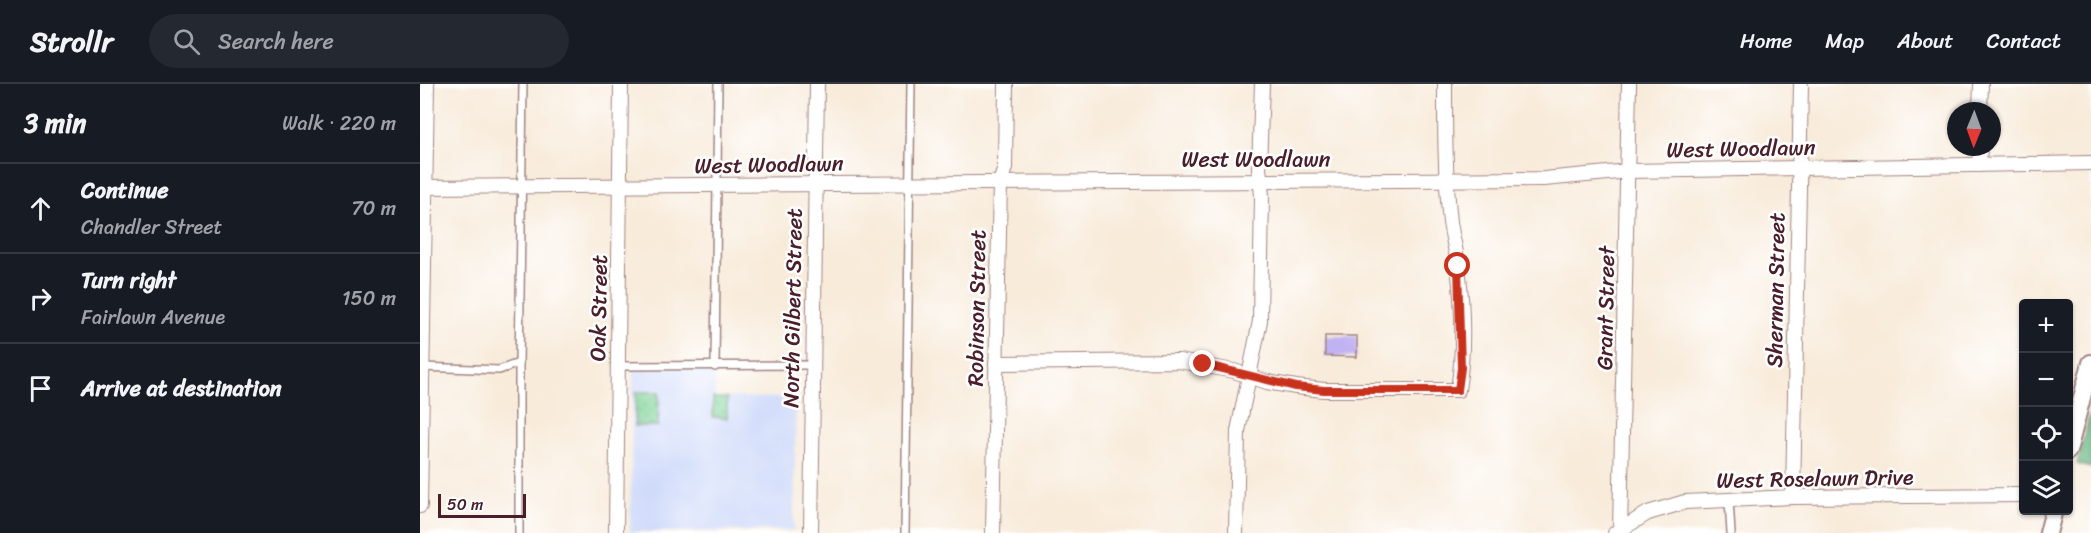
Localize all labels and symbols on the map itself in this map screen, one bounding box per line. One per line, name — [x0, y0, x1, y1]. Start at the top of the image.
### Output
north arrow — [1947, 102, 2001, 156]
street label: West Woodlawn — [1666, 128, 1816, 169]
street label: West Woodlawn — [1181, 140, 1331, 179]
street label: West Woodlawn — [694, 144, 844, 185]
street label: North Gilbert Street — [771, 207, 814, 408]
street label: Sherman Street — [1755, 212, 1796, 368]
street label: Robinson Street — [956, 229, 997, 387]
street label: Grant Street — [1585, 244, 1626, 370]
route start — [1444, 252, 1470, 278]
street label: Oak Street — [578, 254, 619, 362]
route end — [1189, 350, 1215, 376]
street label: West Roselawn Drive — [1716, 457, 1914, 500]
scale bar — [438, 491, 526, 518]

